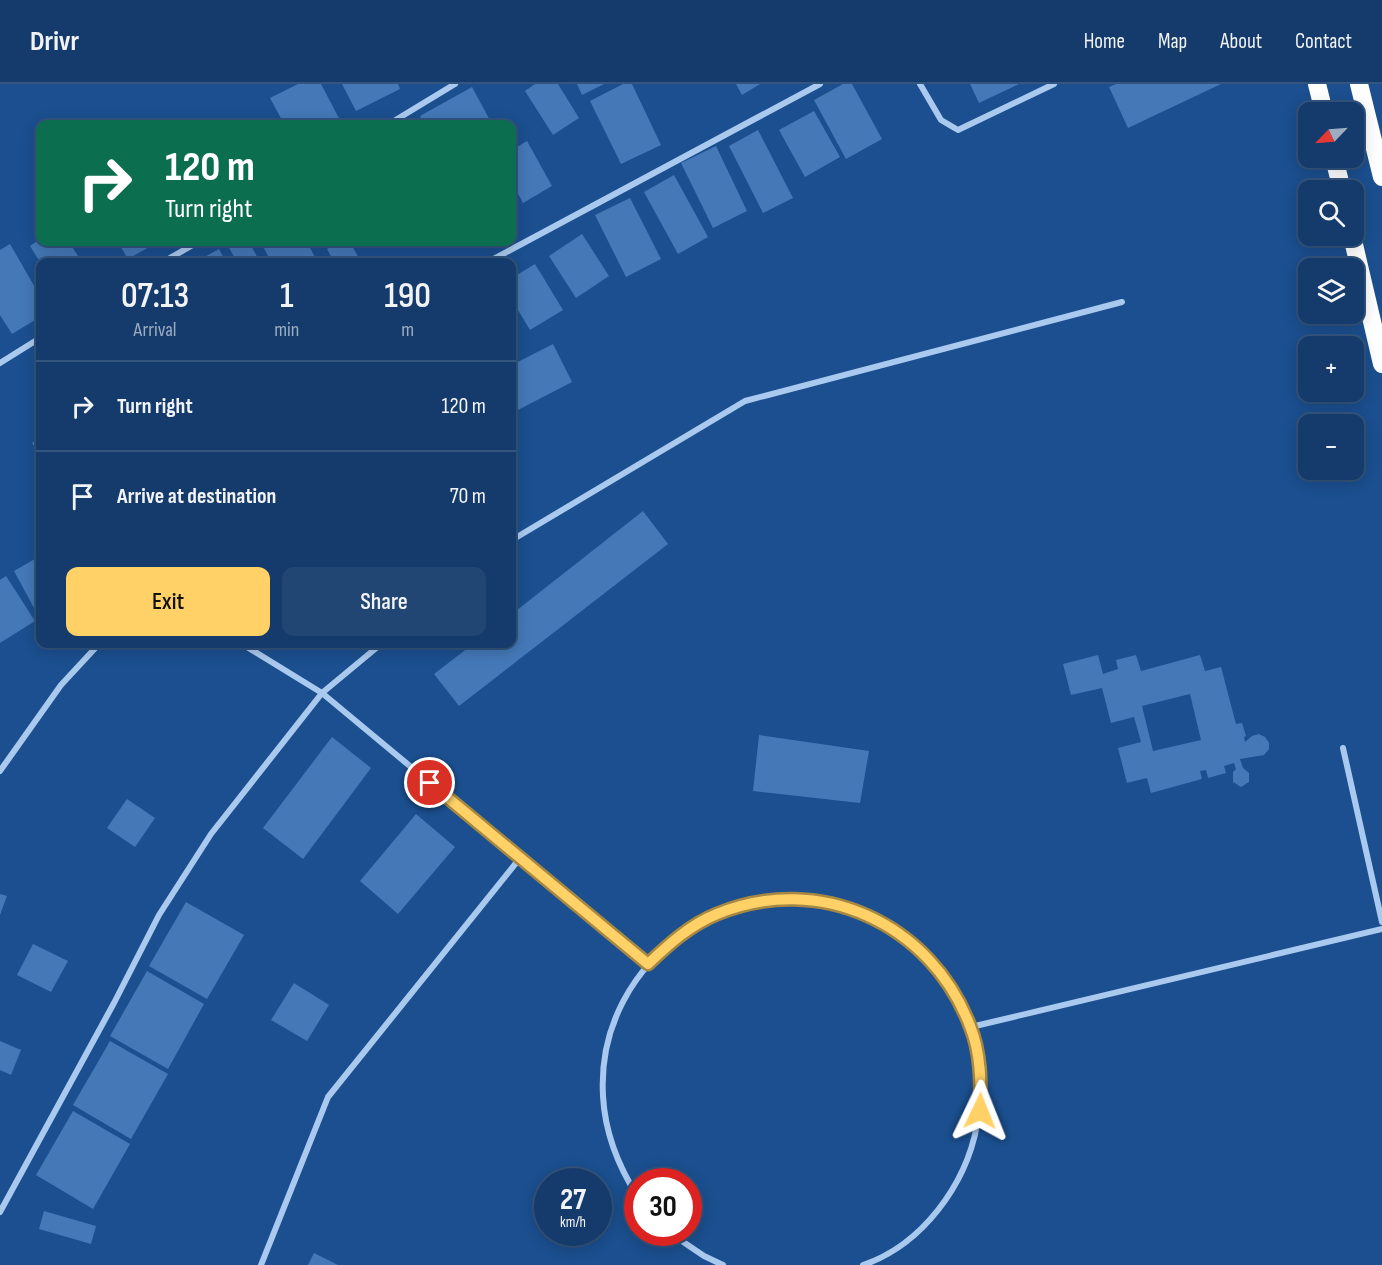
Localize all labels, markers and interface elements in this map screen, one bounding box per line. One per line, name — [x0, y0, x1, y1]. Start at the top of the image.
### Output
text: Drivr — [30, 25, 79, 58]
text: Home — [1084, 29, 1125, 54]
text: Map — [1158, 29, 1187, 54]
text: About — [1220, 29, 1262, 54]
text: Contact — [1295, 29, 1352, 54]
north arrow — [1298, 102, 1364, 168]
map controls — [1298, 102, 1364, 480]
text: 120 m — [165, 142, 255, 193]
icon: right — [66, 144, 144, 222]
button: search — [1298, 180, 1364, 246]
text: Turn right — [165, 193, 252, 225]
button: layers — [1298, 258, 1364, 324]
text: 07:13 — [121, 275, 189, 318]
text: 1 — [280, 275, 294, 318]
text: 190 — [384, 275, 431, 318]
text: Arrival — [134, 318, 177, 342]
text: min — [274, 318, 299, 342]
text: m — [401, 318, 414, 342]
button: + — [1298, 336, 1364, 402]
icon: right — [66, 390, 99, 423]
text: Turn right — [117, 393, 193, 420]
text: 120 m — [442, 393, 486, 420]
button: − — [1298, 414, 1364, 480]
icon: arrive — [66, 480, 99, 513]
text: Arrive at destination — [117, 483, 276, 510]
text: 70 m — [450, 483, 486, 510]
button: Exit — [66, 567, 270, 636]
button: Share — [282, 567, 486, 636]
pin — [404, 757, 455, 808]
icon: arrive — [413, 766, 446, 799]
position arrow — [948, 1079, 1012, 1143]
speed limit sign: 30 — [624, 1168, 702, 1246]
text: 27 — [560, 1182, 586, 1218]
text: km/h — [560, 1213, 586, 1232]

